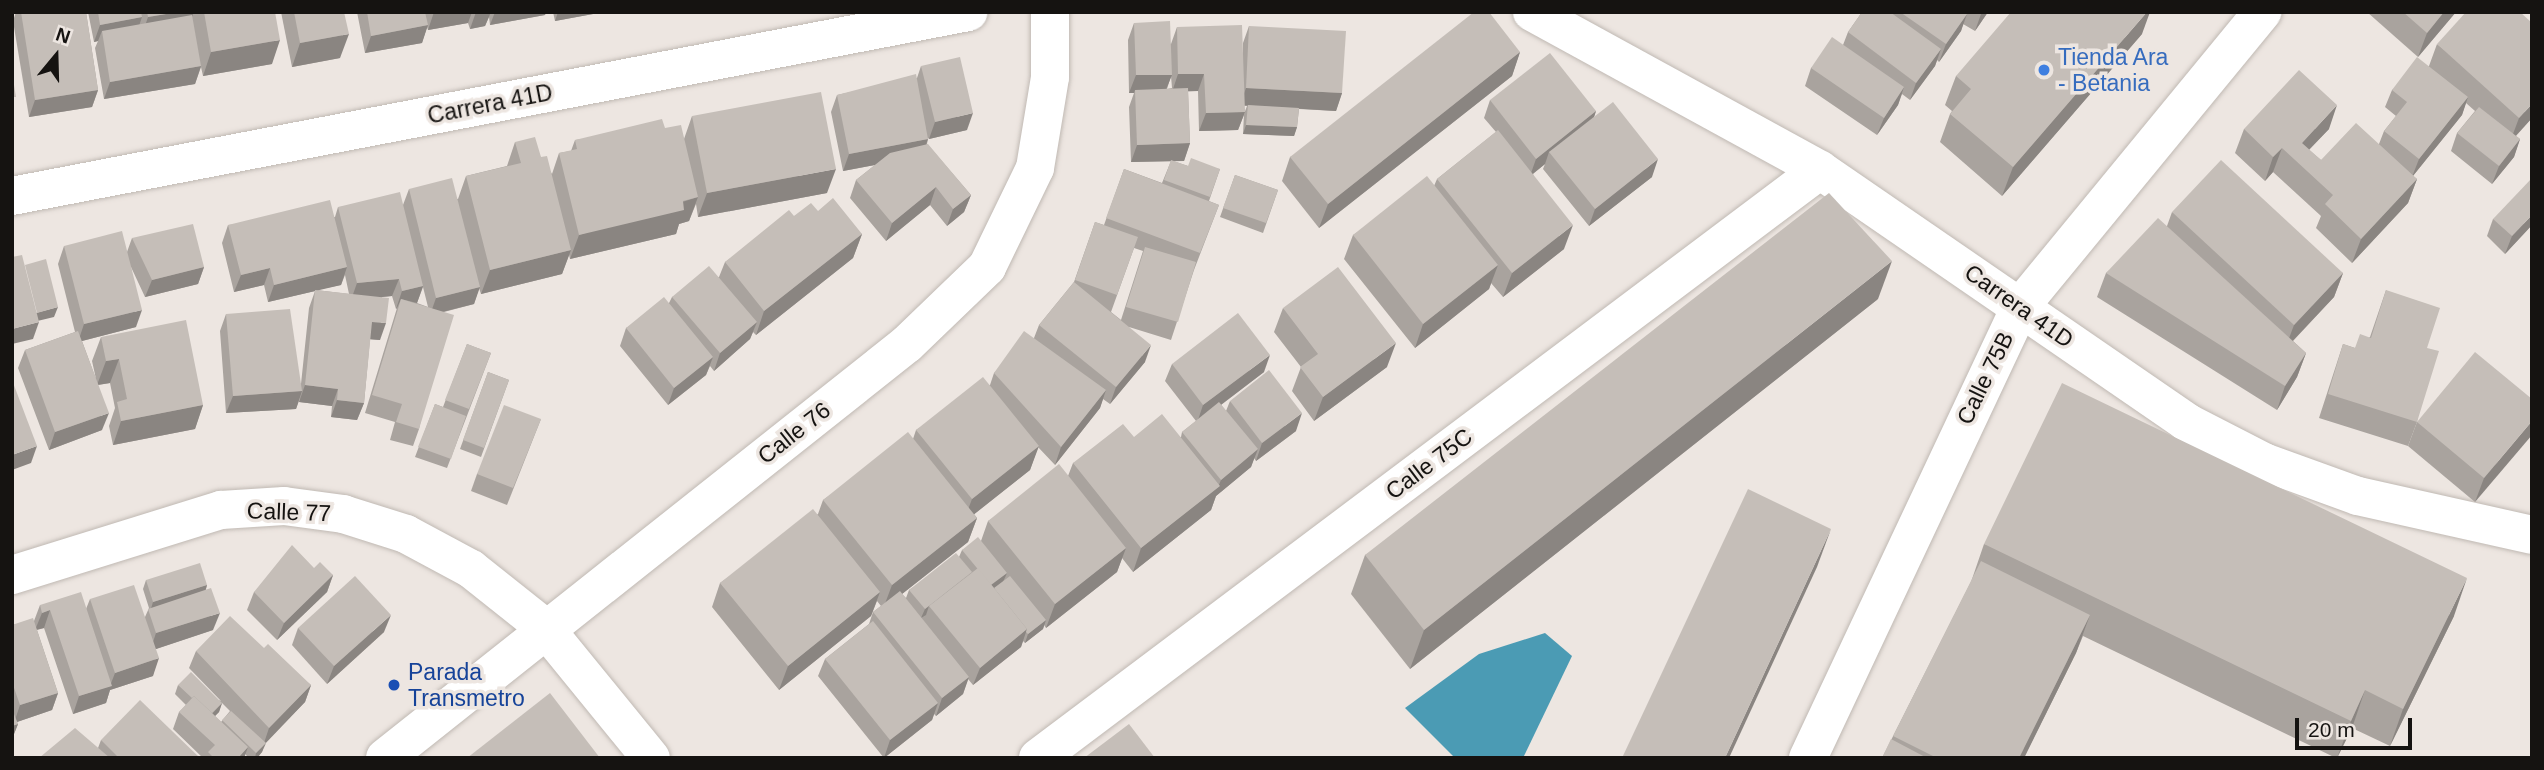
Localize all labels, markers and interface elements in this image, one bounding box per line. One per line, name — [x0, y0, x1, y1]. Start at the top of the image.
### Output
north arrow — [21, 21, 91, 91]
text: N — [53, 24, 73, 48]
place label: Tienda Ara - Betania — [2058, 43, 2170, 97]
marker: Tienda Ara - Betania — [2036, 62, 2052, 78]
street label: Carrera 41D — [425, 78, 555, 130]
street label: Carrera 41D — [1959, 258, 2079, 354]
street label: Calle 75B — [1951, 327, 2019, 429]
street label: Calle 76 — [752, 396, 836, 470]
street label: Calle 75C — [1380, 423, 1478, 505]
street label: Calle 77 — [246, 497, 332, 527]
place label: Parada Transmetro — [408, 658, 525, 712]
marker: Parada Transmetro — [386, 677, 402, 693]
scale bar — [2299, 704, 2416, 748]
text: 20 m — [2308, 718, 2355, 741]

